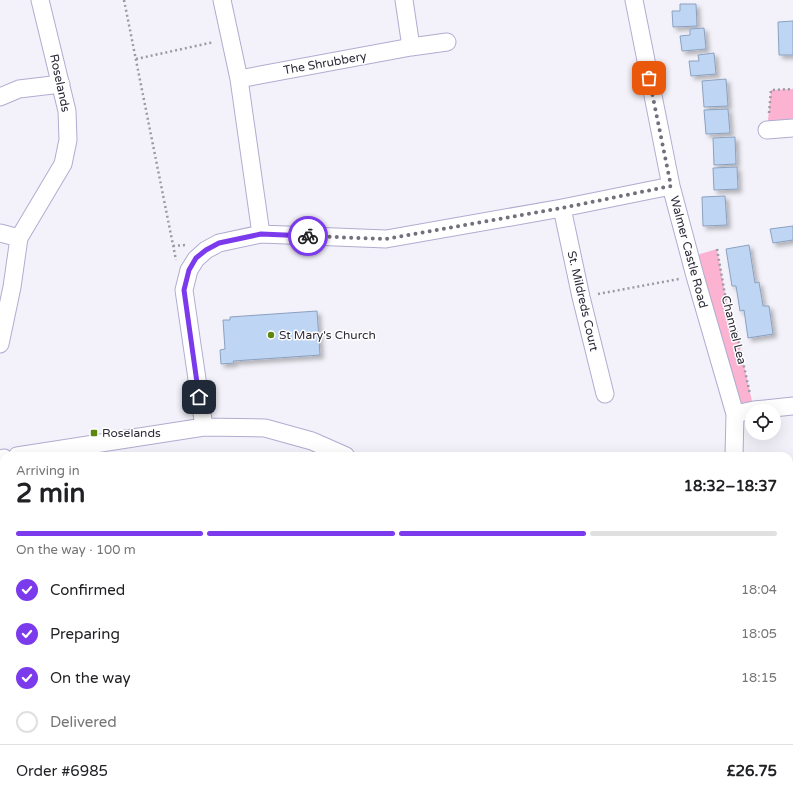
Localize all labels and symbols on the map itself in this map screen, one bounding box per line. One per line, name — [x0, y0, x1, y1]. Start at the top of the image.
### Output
street label: The Shrubbery — [282, 49, 368, 77]
street label: Roselands — [47, 53, 73, 113]
pin — [632, 61, 666, 95]
street label: Walmer Castle Road — [667, 194, 711, 310]
courier — [288, 216, 328, 256]
street label: St. Mildreds Court — [565, 249, 601, 353]
street label: Channel Lea — [719, 294, 749, 366]
place label: St Mary's Church — [279, 328, 376, 342]
marker: St Mary's Church — [266, 330, 276, 340]
pin — [182, 380, 216, 414]
place label: Roselands — [102, 426, 161, 440]
marker: Roselands — [89, 428, 99, 438]

